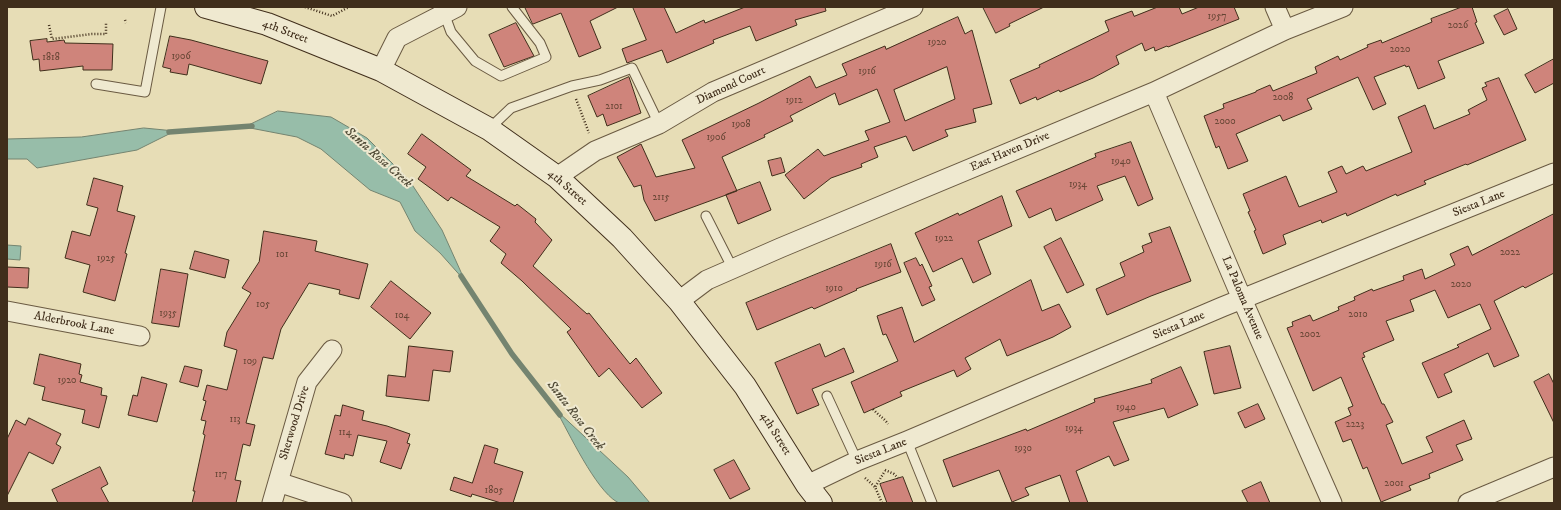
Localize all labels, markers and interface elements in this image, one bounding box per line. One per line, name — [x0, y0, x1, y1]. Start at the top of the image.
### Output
house number: 1957 — [1208, 11, 1226, 23]
street label: 4th Street — [260, 17, 310, 47]
house number: 2026 — [1448, 20, 1468, 32]
house number: 1920 — [928, 37, 946, 49]
house number: 2020 — [1390, 44, 1410, 56]
house number: 1906 — [171, 51, 191, 63]
house number: 1818 — [42, 52, 60, 64]
street label: Diamond Court — [694, 64, 768, 108]
house number: 1916 — [858, 66, 876, 78]
house number: 2008 — [1273, 92, 1293, 104]
house number: 1912 — [785, 95, 803, 107]
house number: 2101 — [605, 101, 623, 113]
house number: 2000 — [1214, 116, 1236, 128]
house number: 1908 — [731, 119, 751, 131]
water label: Santa Rosa Creek — [341, 124, 415, 192]
street label: East Haven Drive — [968, 129, 1052, 175]
house number: 1906 — [706, 132, 726, 144]
house number: 1940 — [1111, 156, 1131, 168]
street label: 4th Street — [544, 167, 590, 209]
house number: 1934 — [1069, 179, 1087, 191]
street label: Siesta Lane — [1451, 187, 1507, 221]
house number: 2115 — [652, 192, 670, 204]
house number: 1922 — [935, 233, 953, 245]
house number: 2022 — [1500, 247, 1520, 259]
house number: 101 — [276, 249, 288, 261]
house number: 1925 — [97, 253, 115, 265]
street label: La Paloma Avenue — [1218, 254, 1266, 342]
house number: 1916 — [874, 259, 892, 271]
house number: 2020 — [1451, 279, 1471, 291]
house number: 1910 — [825, 283, 843, 295]
house number: 105 — [256, 299, 270, 311]
house number: 1935 — [159, 308, 177, 320]
street label: Alderbrook Lane — [32, 309, 116, 339]
street label: Siesta Lane — [1151, 309, 1207, 343]
house number: 2010 — [1348, 309, 1368, 321]
house number: 104 — [395, 310, 409, 322]
house number: 2002 — [1300, 329, 1320, 341]
house number: 109 — [243, 356, 257, 368]
house number: 1920 — [58, 375, 76, 387]
water label: Santa Rosa Creek — [543, 378, 607, 454]
street label: Sherwood Drive — [277, 384, 313, 462]
house number: 1940 — [1116, 402, 1136, 414]
street label: 4th Street — [756, 410, 794, 458]
house number: 113 — [229, 414, 241, 426]
house number: 2223 — [1346, 419, 1364, 431]
house number: 1934 — [1065, 423, 1083, 435]
house number: 114 — [338, 427, 352, 439]
street label: Siesta Lane — [853, 435, 909, 469]
house number: 1930 — [1014, 443, 1032, 455]
house number: 117 — [215, 469, 227, 481]
house number: 2001 — [1384, 478, 1404, 490]
house number: 1805 — [484, 485, 504, 497]

